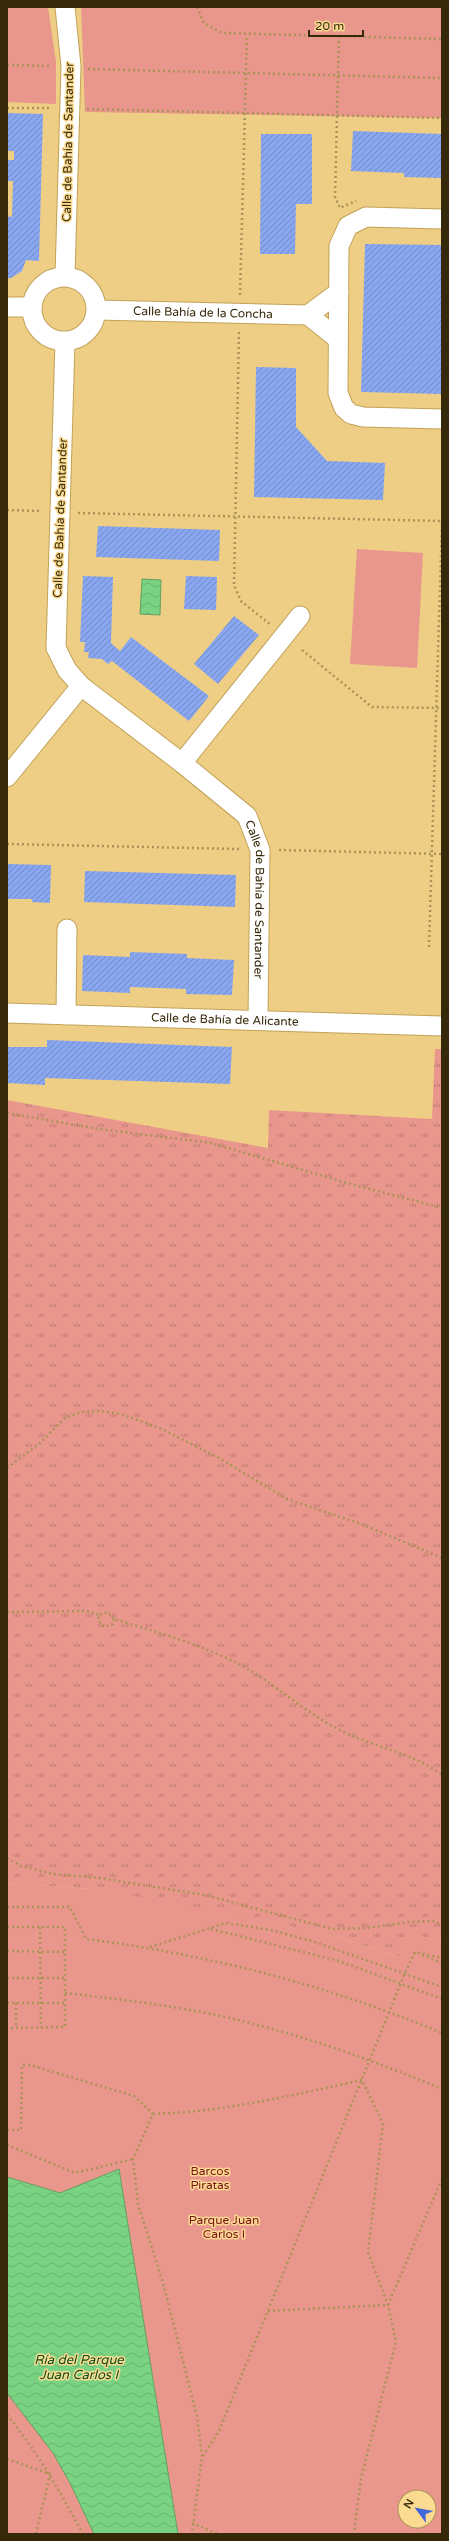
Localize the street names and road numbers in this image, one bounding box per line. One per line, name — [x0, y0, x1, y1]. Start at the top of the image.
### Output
street label: Calle de Bahía de Santander — [60, 61, 76, 222]
street label: Calle Bahía de la Concha — [133, 304, 273, 321]
street label: Calle de Bahía de Santander — [50, 437, 70, 598]
street label: Calle de Bahía de Santander — [242, 818, 267, 979]
street label: Calle de Bahía de Alicante — [151, 1010, 299, 1029]

